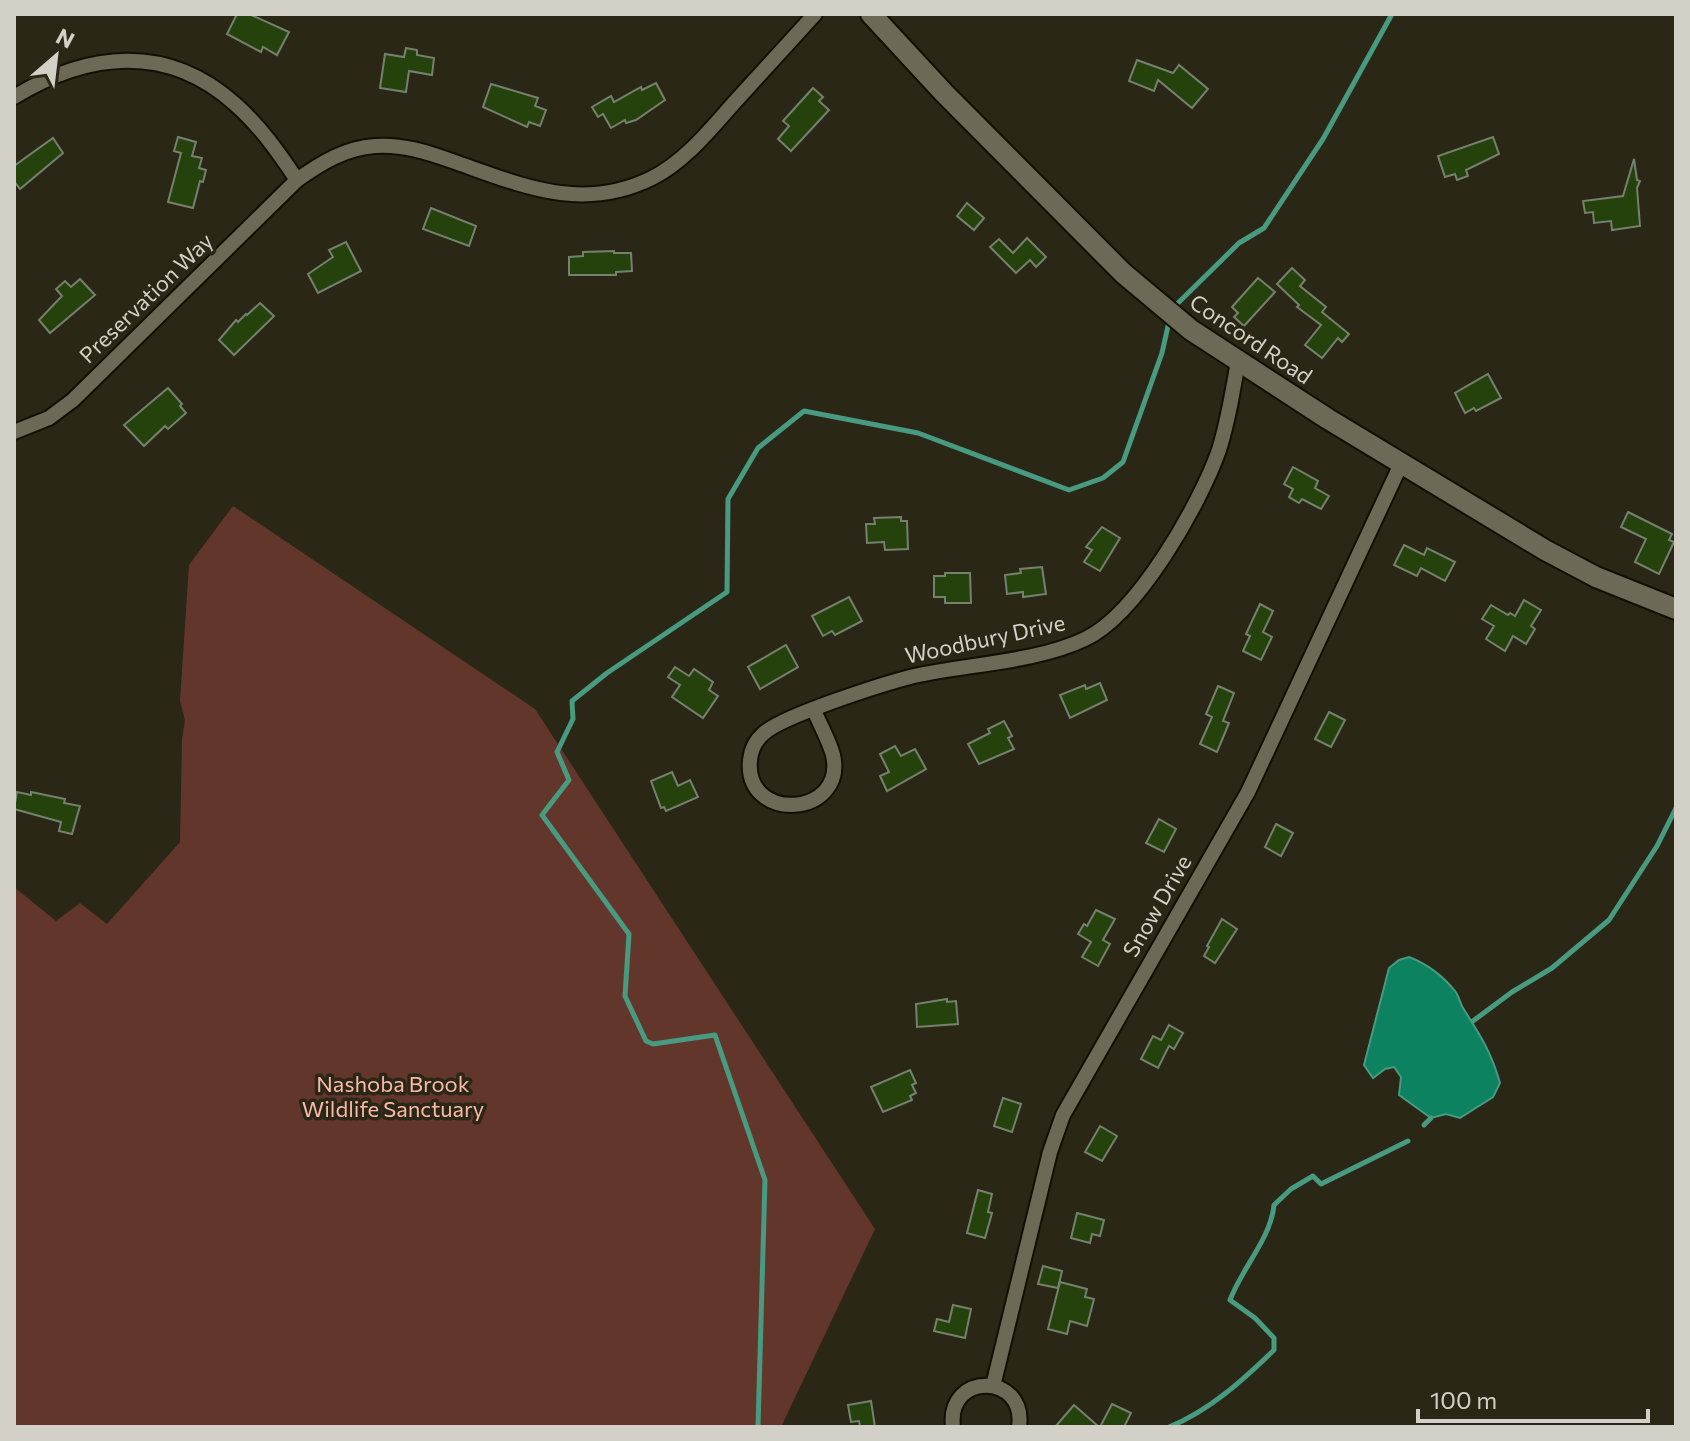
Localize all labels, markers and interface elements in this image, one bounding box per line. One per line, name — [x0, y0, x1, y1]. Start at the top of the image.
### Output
north arrow — [16, 16, 96, 96]
text: N — [52, 22, 79, 54]
street label: Preservation Way — [73, 227, 218, 368]
street label: Concord Road — [1185, 288, 1318, 389]
street label: Woodbury Drive — [903, 608, 1067, 669]
street label: Snow Drive — [1117, 850, 1197, 962]
park label: Nashoba Brook Wildlife Sanctuary — [302, 1070, 484, 1122]
scale bar — [1418, 1373, 1648, 1423]
text: 100 m — [1430, 1385, 1497, 1414]

